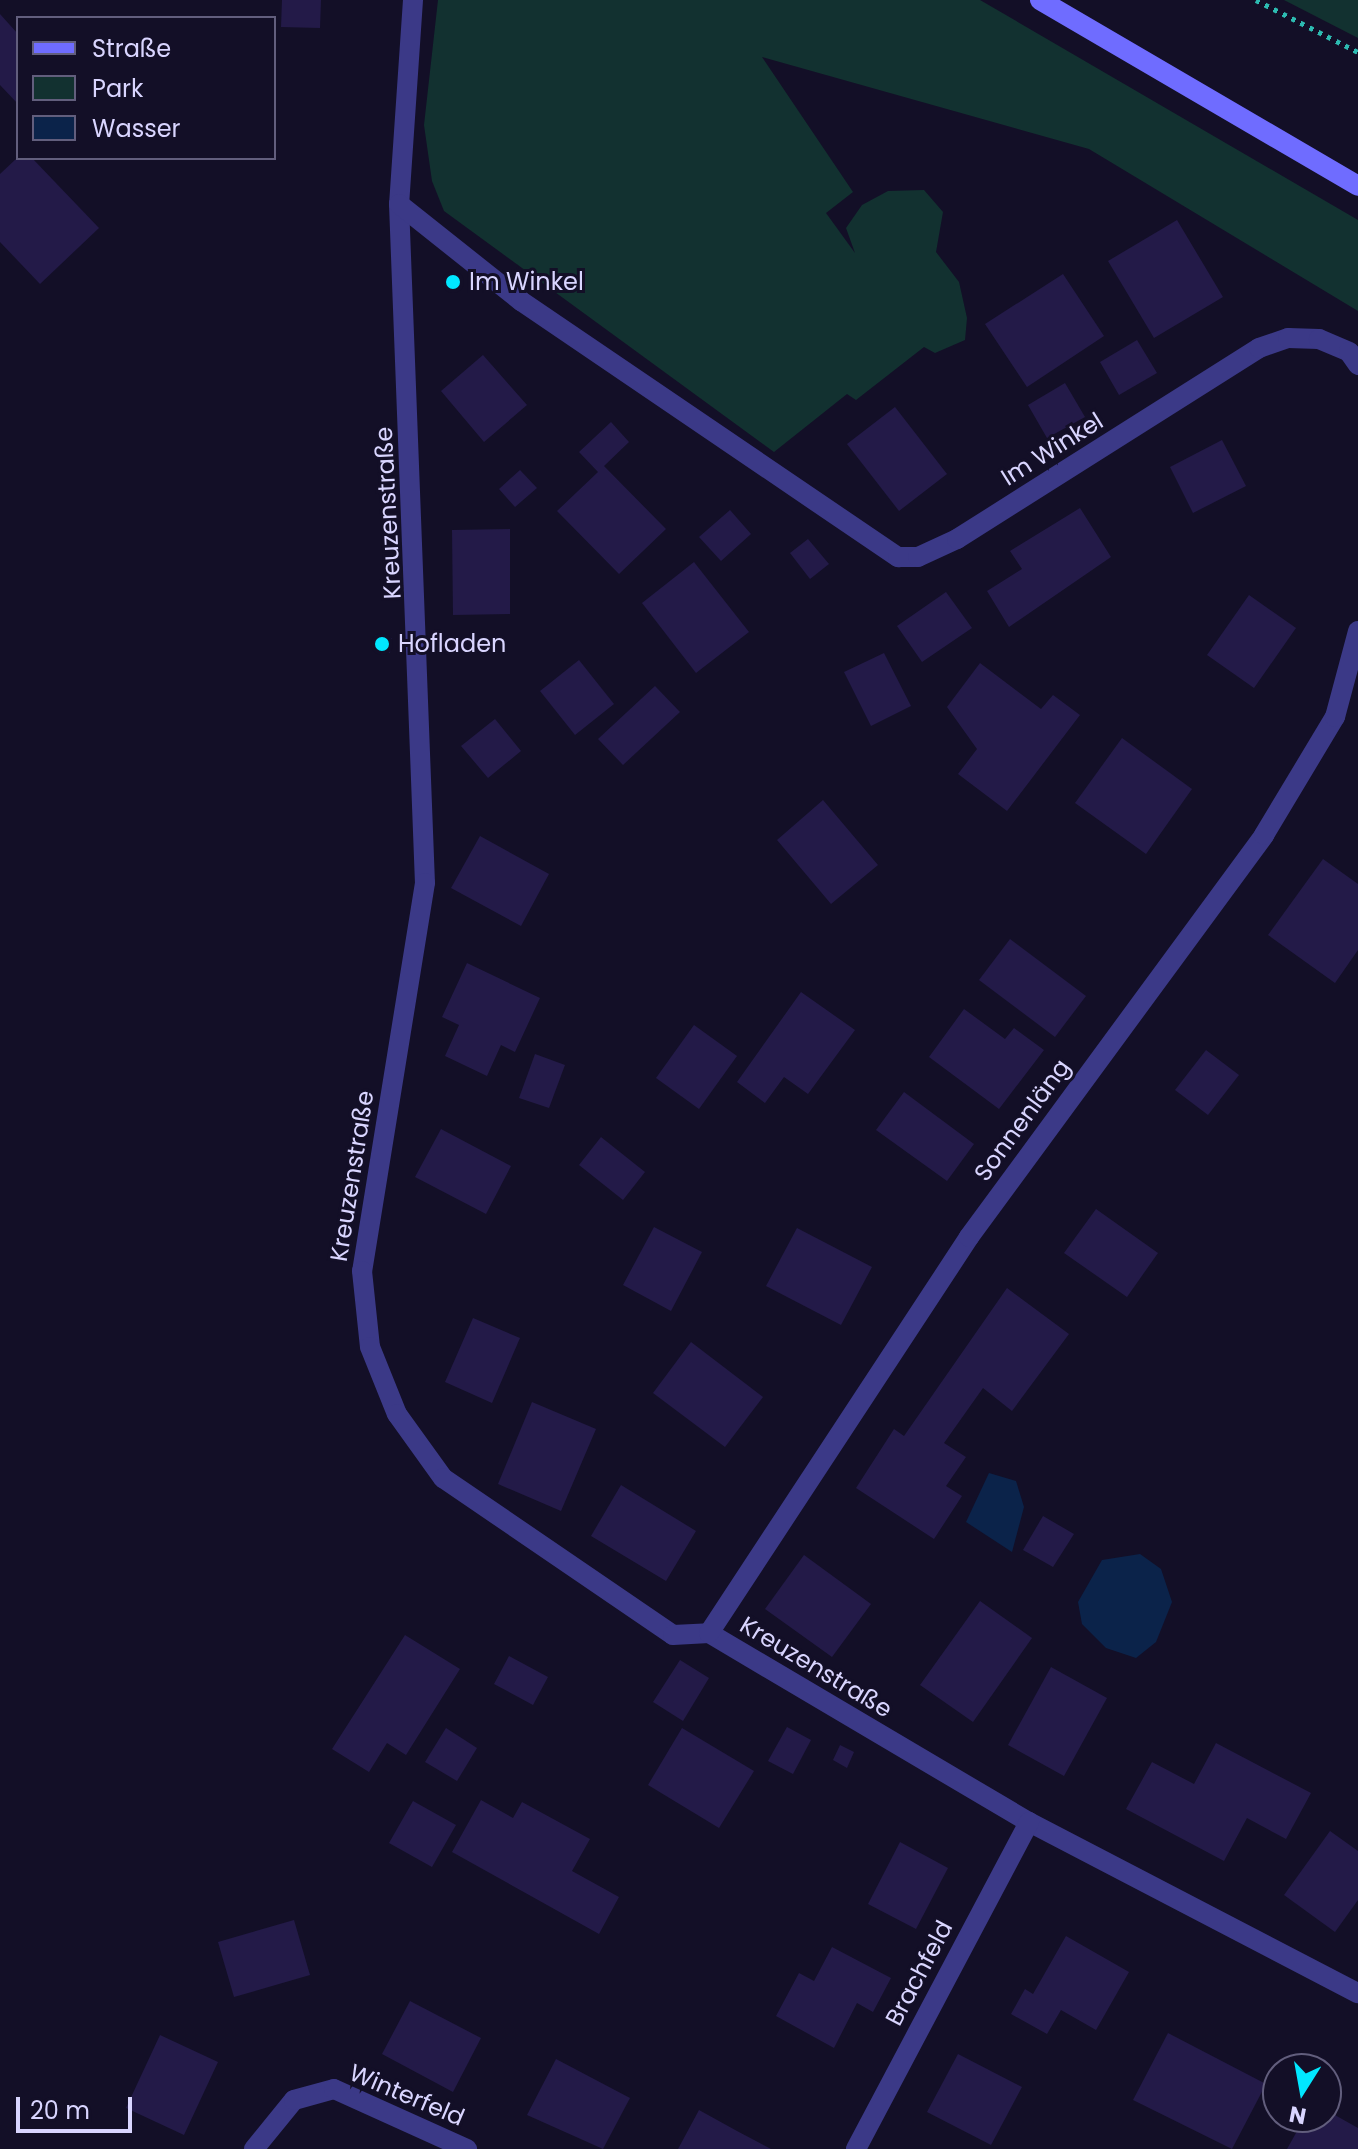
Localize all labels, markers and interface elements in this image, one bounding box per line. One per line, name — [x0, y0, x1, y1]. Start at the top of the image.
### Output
legend — [16, 16, 276, 160]
text: Straße — [92, 32, 171, 65]
text: Park — [92, 72, 143, 105]
text: Wasser — [92, 112, 181, 145]
place label: Im Winkel — [469, 268, 584, 296]
marker: Im Winkel — [444, 273, 462, 291]
street label: Im Winkel — [996, 406, 1108, 492]
street label: Kreuzenstraße — [369, 426, 407, 600]
place label: Hofladen — [398, 630, 506, 658]
marker: Hofladen — [373, 635, 391, 653]
street label: Sonnenläng — [968, 1053, 1076, 1187]
street label: Kreuzenstraße — [324, 1089, 380, 1263]
street label: Kreuzenstraße — [735, 1610, 897, 1724]
street label: Brachfeld — [879, 1916, 959, 2030]
north arrow — [1262, 2053, 1342, 2133]
street label: Winterfeld — [345, 2058, 469, 2132]
scale bar — [20, 2081, 136, 2131]
text: 20 m — [30, 2094, 90, 2127]
text: N — [1287, 2098, 1309, 2132]

